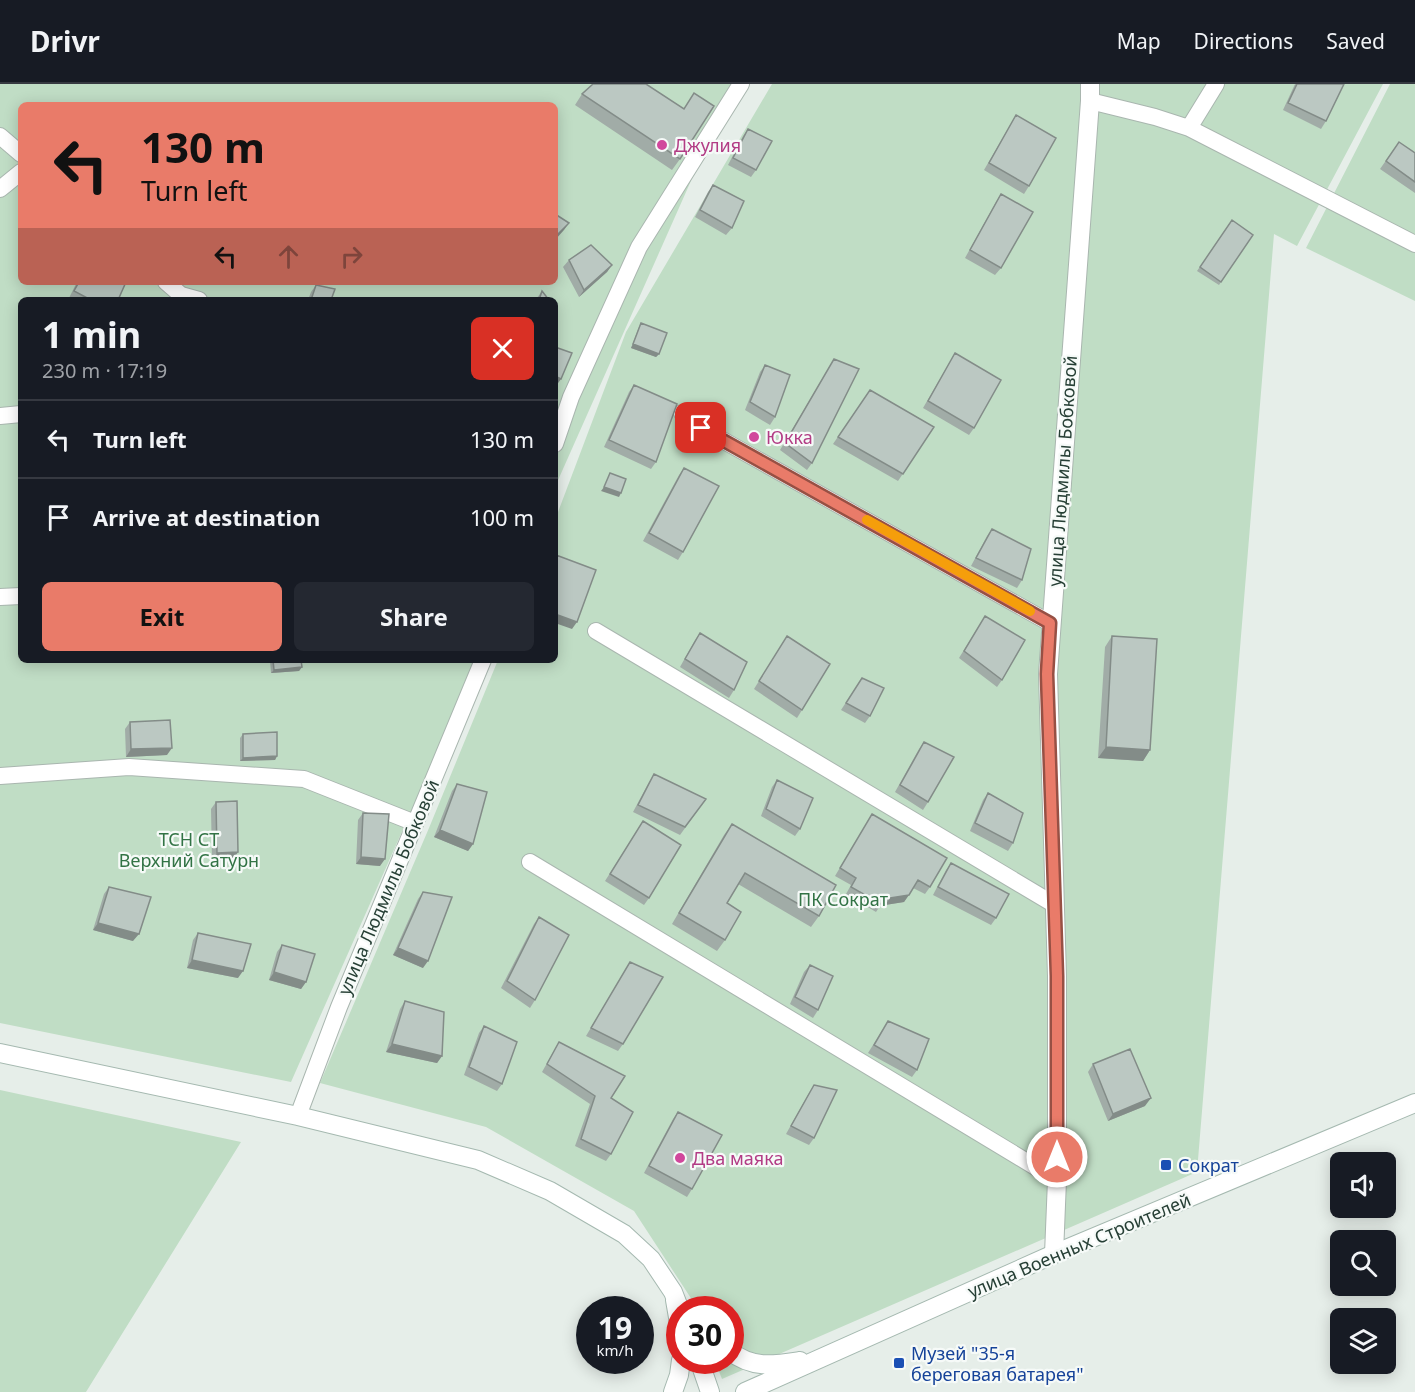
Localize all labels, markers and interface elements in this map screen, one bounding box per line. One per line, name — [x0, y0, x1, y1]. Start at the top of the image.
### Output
text: Drivr — [30, 22, 100, 60]
text: Map — [1117, 27, 1161, 55]
text: Directions — [1194, 27, 1293, 55]
text: Saved — [1326, 27, 1385, 55]
text: 130 m — [141, 118, 265, 175]
icon: left — [42, 126, 120, 204]
place label: Джулия — [674, 133, 741, 157]
marker: Джулия — [655, 138, 669, 152]
text: Turn left — [141, 172, 247, 209]
icon: left — [209, 240, 242, 273]
icon: ahead — [272, 240, 305, 273]
icon: right — [335, 240, 368, 273]
text: 1 min — [42, 310, 141, 359]
button: close — [471, 317, 534, 380]
street label: улица Людмилы Бобковой — [1042, 355, 1082, 587]
text: 230 m · 17:19 — [42, 357, 167, 384]
pin — [675, 402, 726, 453]
icon: arrive — [684, 411, 717, 444]
icon: left — [42, 423, 75, 456]
text: Turn left — [93, 424, 187, 454]
text: 130 m — [470, 424, 534, 454]
place label: Юкка — [766, 425, 813, 449]
marker: Юкка — [747, 430, 761, 444]
icon: arrive — [42, 501, 75, 534]
text: Arrive at destination — [93, 502, 320, 532]
text: 100 m — [470, 502, 534, 532]
button: Exit — [42, 582, 282, 651]
button: Share — [294, 582, 534, 651]
street label: улица Людмилы Бобковой — [332, 776, 444, 998]
park label: ТСН СТ Верхний Сатурн — [119, 827, 259, 872]
park label: ПК Сократ — [798, 887, 889, 911]
position arrow — [1025, 1125, 1089, 1189]
place label: Два маяка — [692, 1146, 783, 1170]
marker: Два маяка — [673, 1151, 687, 1165]
map controls — [1330, 1152, 1396, 1374]
button: sound — [1330, 1152, 1396, 1218]
place label: Сократ — [1178, 1153, 1240, 1177]
marker: Сократ — [1159, 1158, 1173, 1172]
street label: улица Военных Строителей — [964, 1187, 1194, 1303]
button: search — [1330, 1230, 1396, 1296]
speed limit sign: 30 — [666, 1296, 744, 1374]
text: 19 — [598, 1307, 632, 1348]
button: layers — [1330, 1308, 1396, 1374]
text: km/h — [597, 1340, 633, 1360]
place label: Музей "35-я береговая батарея" — [911, 1341, 1084, 1386]
marker: Музей "35-я береговая батарея" — [892, 1356, 906, 1370]

